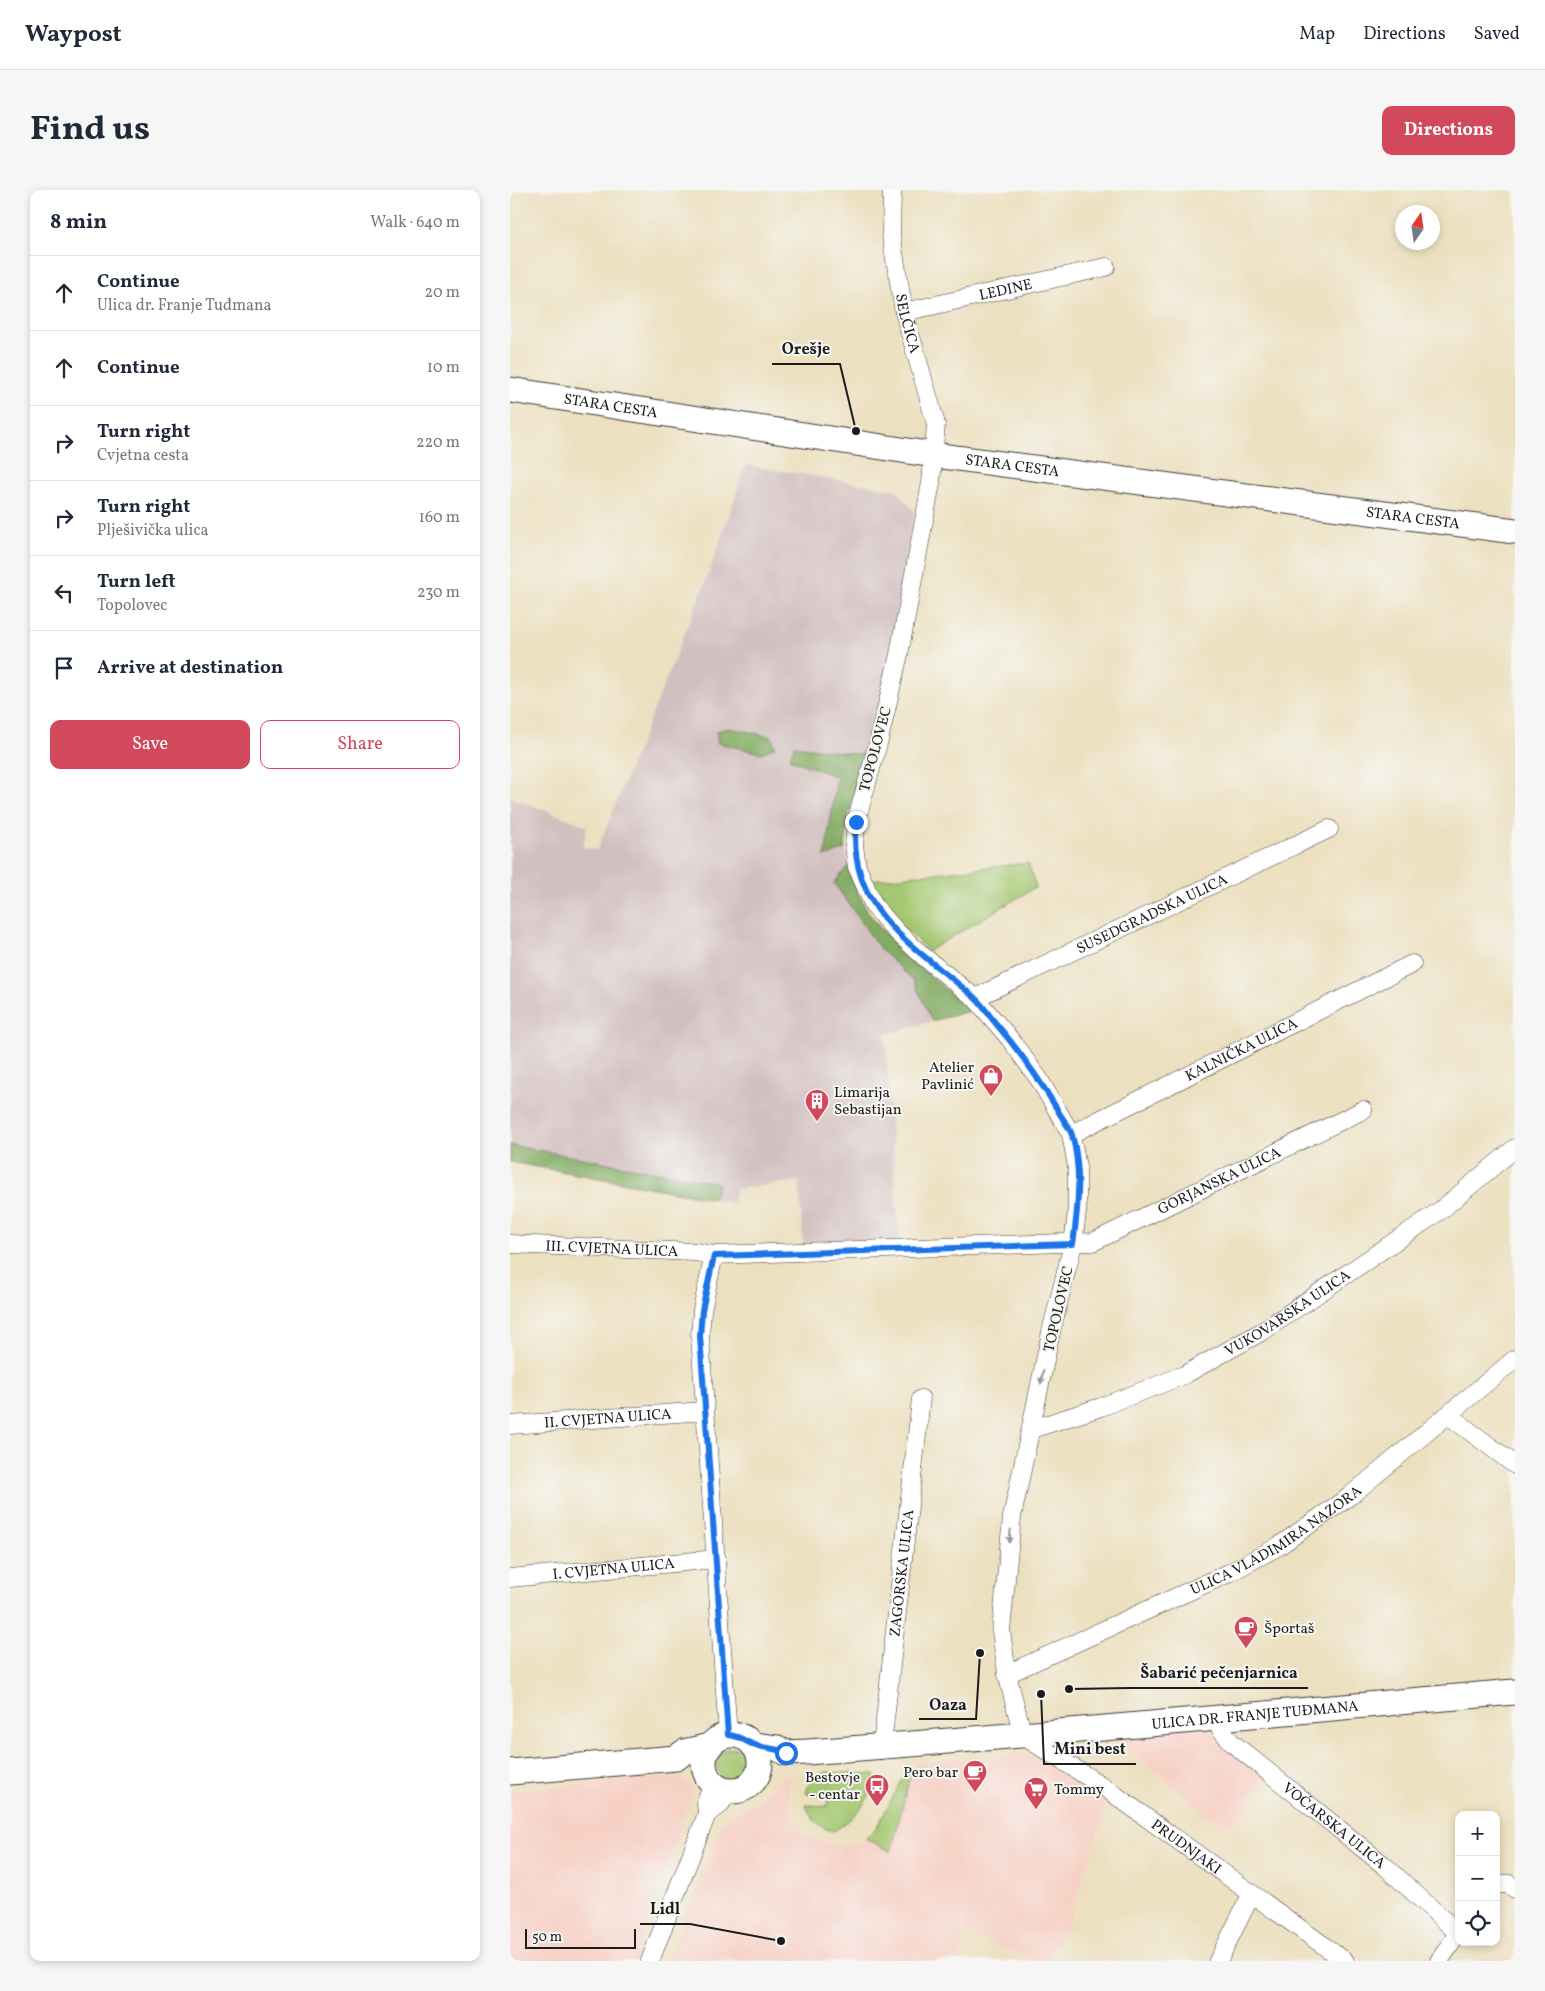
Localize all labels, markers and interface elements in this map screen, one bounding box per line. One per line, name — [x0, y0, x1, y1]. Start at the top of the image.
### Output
text: Waypost — [25, 18, 122, 52]
text: Map — [1299, 22, 1335, 47]
text: Directions — [1363, 22, 1446, 47]
text: Saved — [1474, 22, 1520, 47]
text: Find us — [30, 106, 150, 154]
button: Directions — [1382, 106, 1515, 155]
north arrow — [1395, 205, 1440, 250]
text: 8 min — [50, 208, 107, 237]
text: Walk · 640 m — [370, 212, 460, 234]
text: Continue — [97, 269, 180, 295]
street label: LEDINE — [977, 275, 1034, 307]
icon: ahead — [50, 279, 78, 307]
text: 20 m — [425, 282, 460, 304]
street label: SELČICA — [889, 292, 924, 356]
text: Ulica dr. Franje Tuđmana — [97, 295, 272, 317]
callout: Orešje — [772, 333, 840, 364]
text: Orešje — [782, 339, 830, 361]
icon: ahead — [50, 354, 78, 382]
text: Continue — [97, 355, 180, 381]
text: 10 m — [427, 357, 460, 379]
street label: STARA CESTA — [562, 389, 659, 425]
text: Turn right — [97, 419, 190, 445]
icon: right — [50, 429, 78, 457]
text: 220 m — [416, 432, 460, 454]
text: Cvjetna cesta — [97, 445, 189, 467]
street label: STARA CESTA — [964, 450, 1061, 483]
text: Turn right — [97, 494, 190, 520]
street label: STARA CESTA — [1364, 503, 1461, 536]
icon: right — [50, 504, 78, 532]
text: 160 m — [419, 507, 460, 529]
text: Plješivička ulica — [97, 520, 209, 542]
text: Turn left — [97, 569, 176, 595]
icon: left — [50, 579, 78, 607]
text: 230 m — [417, 582, 460, 604]
text: Topolovec — [97, 595, 167, 617]
icon: arrive — [50, 654, 78, 682]
text: Arrive at destination — [97, 655, 283, 681]
street label: TOPOLOVEC — [855, 704, 898, 794]
button: Save — [50, 720, 250, 769]
button: Share — [260, 720, 460, 769]
route end — [845, 811, 868, 834]
street label: SUSEDGRADSKA ULICA — [1073, 870, 1232, 960]
street label: KALNIČKA ULICA — [1182, 1014, 1302, 1087]
place label: Atelier Pavlinić — [921, 1058, 974, 1096]
shop icon: Atelier Pavlinić — [978, 1063, 1004, 1097]
place label: Limarija Sebastijan — [834, 1083, 902, 1121]
building icon: Limarija Sebastijan — [804, 1088, 830, 1122]
street label: GORJANSKA ULICA — [1155, 1142, 1285, 1221]
street label: III. CVJETNA ULICA — [545, 1237, 679, 1263]
street label: TOPOLOVEC — [1039, 1264, 1080, 1354]
street label: VUKOVARSKA ULICA — [1221, 1265, 1355, 1362]
one-way arrow — [1038, 1369, 1046, 1385]
street label: II. CVJETNA ULICA — [543, 1404, 673, 1435]
street label: ULICA VLADIMIRA NAZORA — [1187, 1481, 1368, 1601]
street label: ZAGORSKA ULICA — [885, 1508, 921, 1638]
one-way arrow — [1006, 1528, 1014, 1544]
street label: I. CVJETNA ULICA — [552, 1554, 676, 1586]
cafe icon: Športaš — [1233, 1615, 1259, 1649]
place label: Športaš — [1264, 1619, 1314, 1640]
callout: Šabarić pečenjarnica — [1130, 1657, 1308, 1688]
text: Šabarić pečenjarnica — [1140, 1662, 1298, 1685]
callout: Oaza — [919, 1688, 976, 1719]
text: Oaza — [929, 1695, 967, 1717]
street label: ULICA DR. FRANJE TUĐMANA — [1151, 1697, 1360, 1736]
callout: Mini best — [1044, 1733, 1136, 1764]
text: Mini best — [1054, 1739, 1126, 1761]
route start — [775, 1742, 798, 1765]
cafe icon: Pero bar — [962, 1759, 988, 1793]
place label: Pero bar — [903, 1763, 958, 1784]
place label: Bestovje - centar — [805, 1768, 860, 1806]
bus stop icon: Bestovje - centar — [864, 1773, 890, 1807]
supermarket icon: Tommy — [1023, 1776, 1049, 1810]
street label: VOĆARSKA ULICA — [1277, 1778, 1390, 1875]
place label: Tommy — [1054, 1780, 1104, 1801]
map controls — [1455, 1811, 1500, 1946]
button: + — [1455, 1811, 1500, 1856]
street label: PRUDNJAKI — [1146, 1815, 1225, 1880]
button: − — [1455, 1856, 1500, 1901]
callout: Lidl — [640, 1893, 690, 1924]
text: Lidl — [650, 1899, 681, 1921]
button: locate — [1455, 1901, 1500, 1946]
scale bar — [525, 1926, 636, 1949]
text: 50 m — [532, 1928, 562, 1947]

